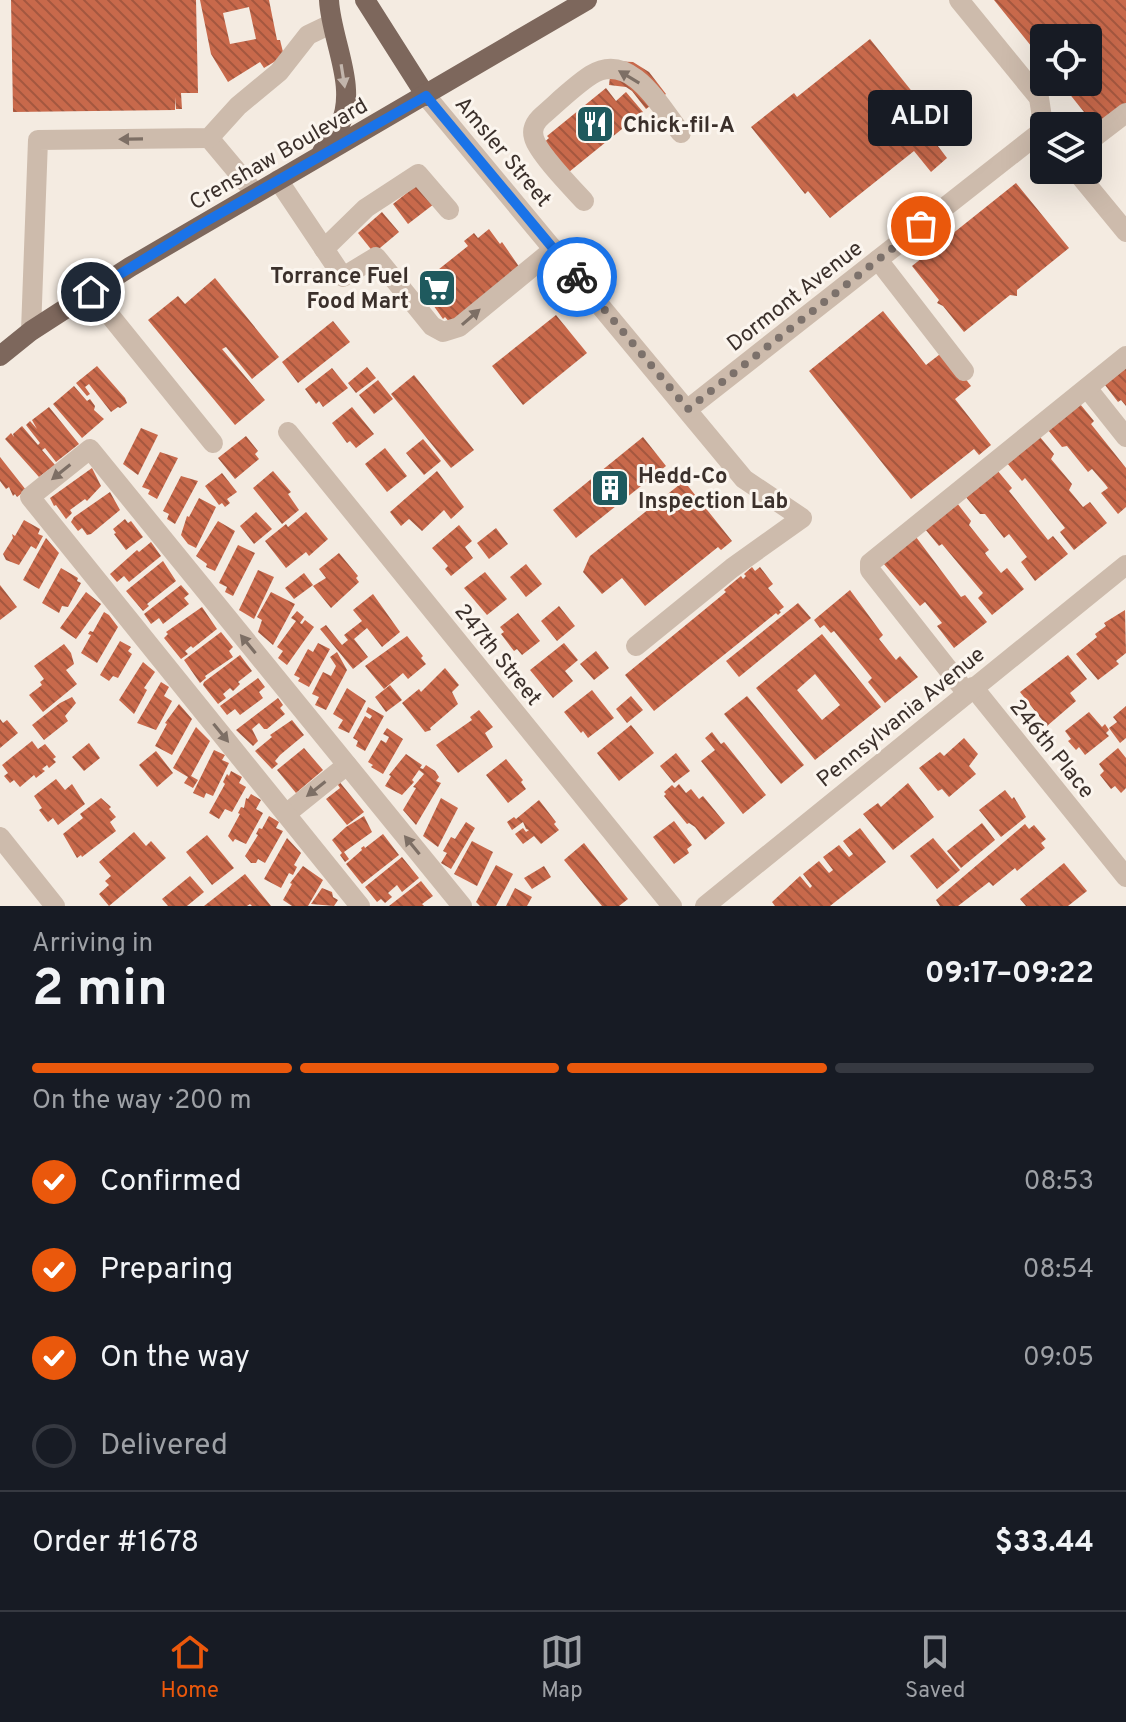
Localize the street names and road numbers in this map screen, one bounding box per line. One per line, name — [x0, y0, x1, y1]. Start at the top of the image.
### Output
street label: Amsler Street — [448, 92, 556, 213]
street label: Crenshaw Boulevard — [185, 93, 373, 217]
street label: Dormont Avenue — [722, 236, 869, 358]
street label: 247th Street — [448, 599, 546, 712]
street label: Pennsylvania Avenue — [812, 642, 991, 794]
street label: 246th Place — [1003, 694, 1099, 805]

